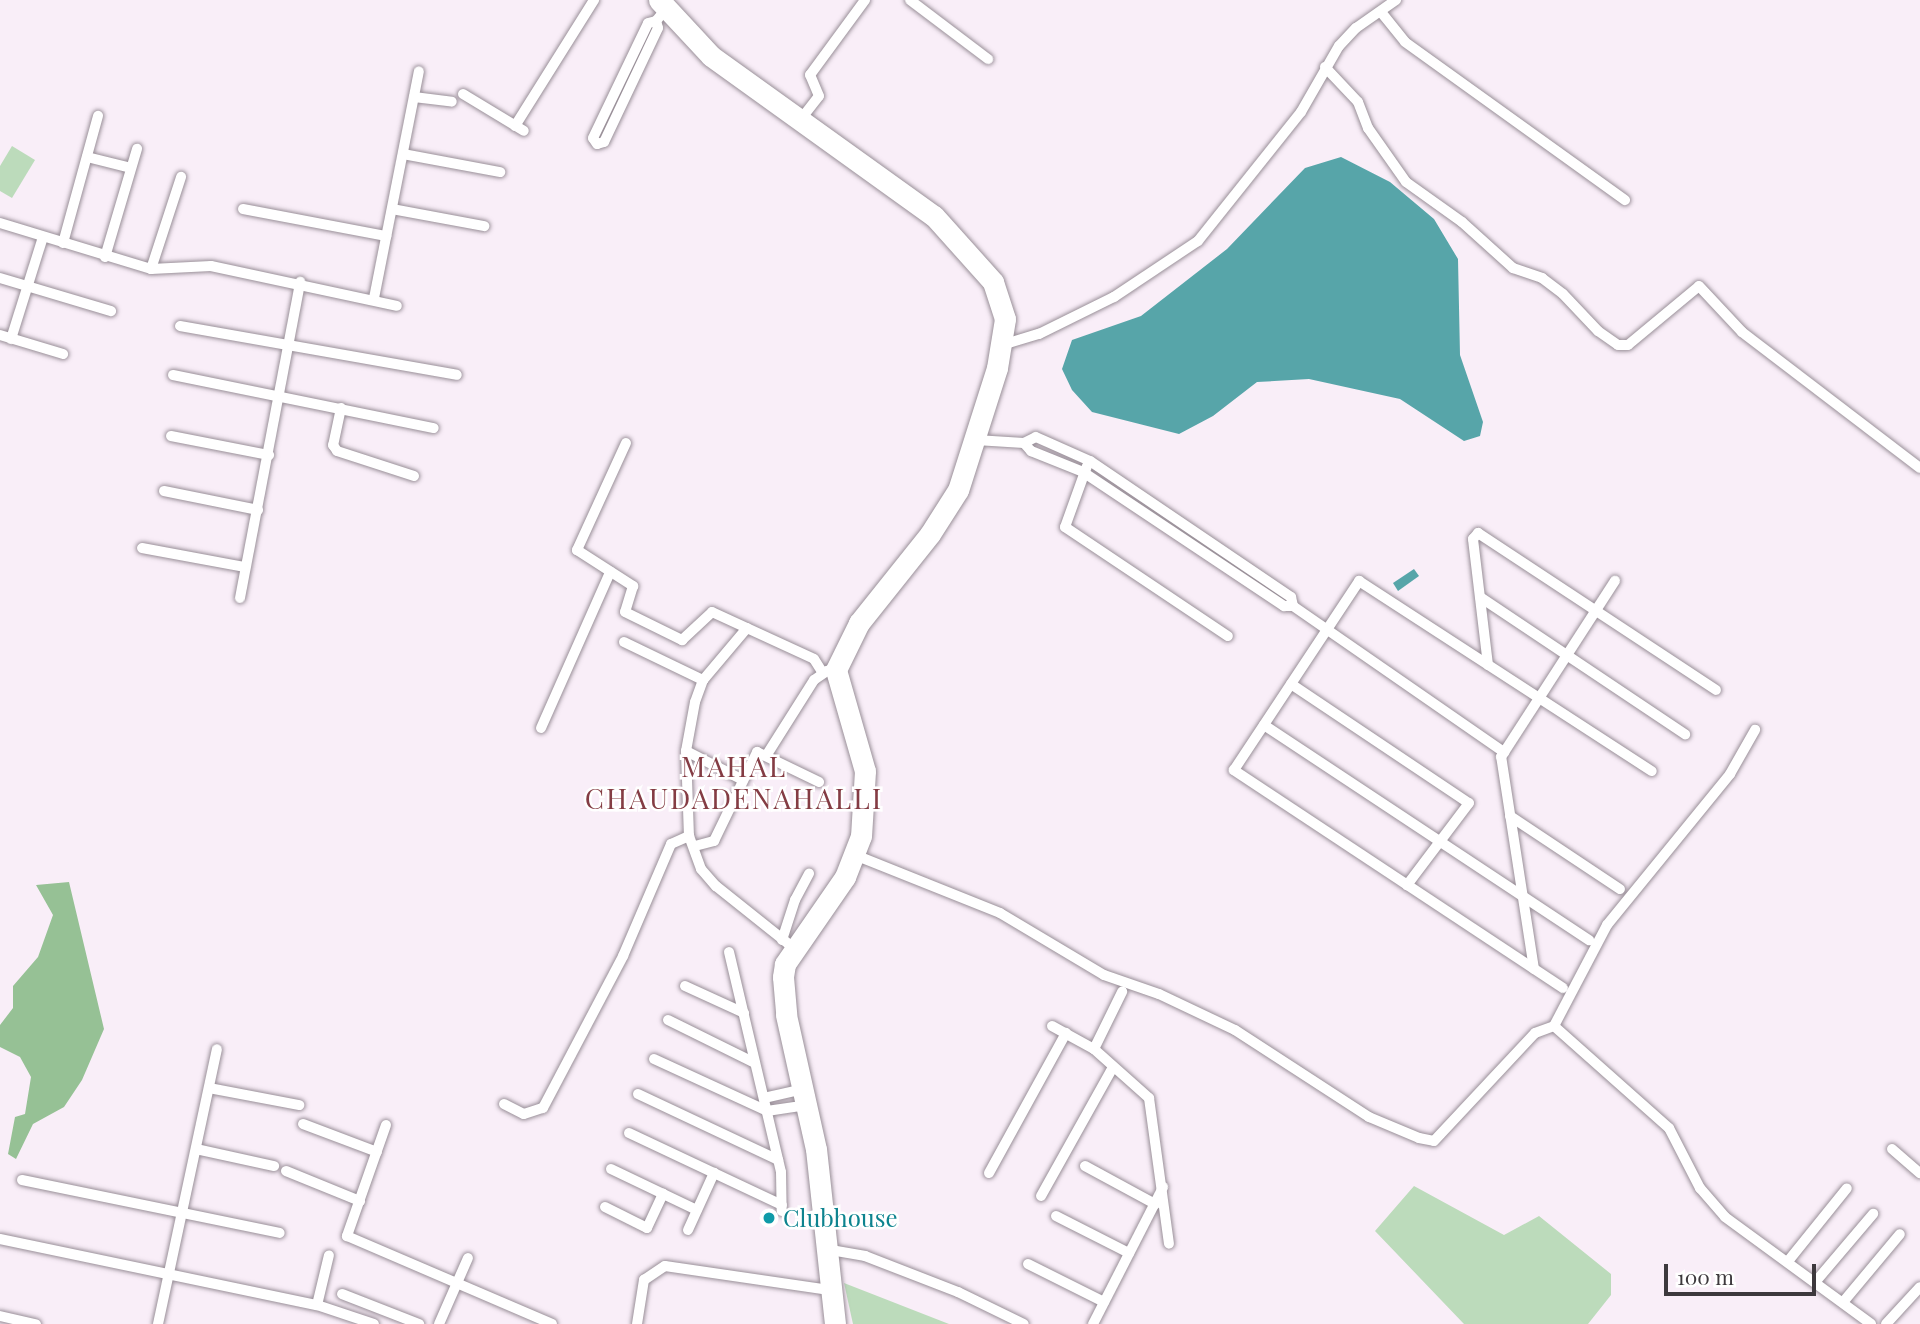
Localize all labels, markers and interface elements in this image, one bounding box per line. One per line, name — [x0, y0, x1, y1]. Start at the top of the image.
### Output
district label: MAHAL CHAUDADENAHALLI — [587, 749, 881, 815]
place label: Clubhouse — [783, 1204, 898, 1232]
marker: Clubhouse — [761, 1210, 777, 1226]
scale bar — [1668, 1250, 1820, 1294]
text: 100 m — [1677, 1262, 1734, 1290]

